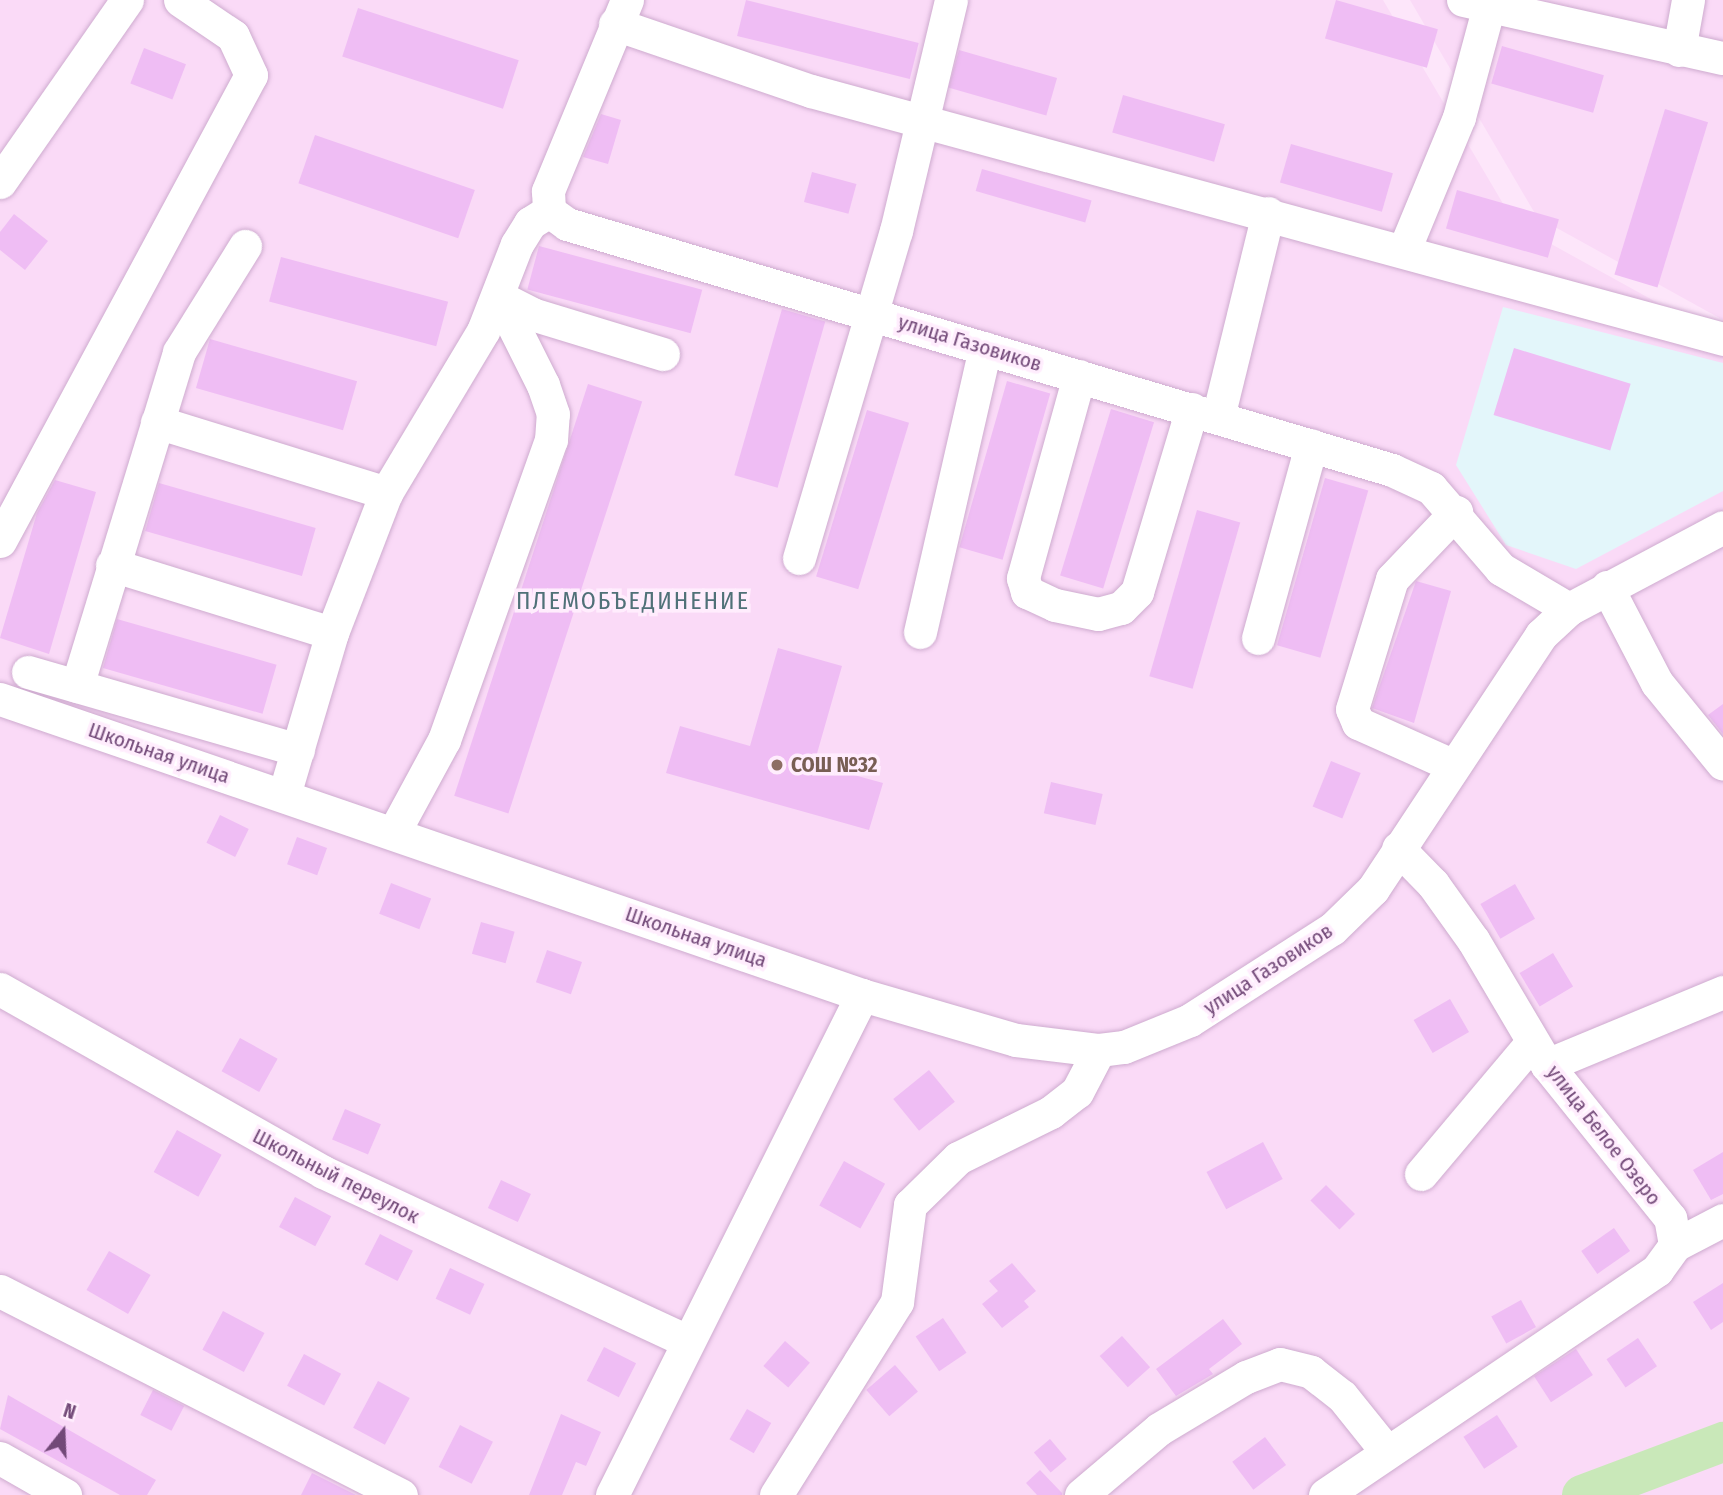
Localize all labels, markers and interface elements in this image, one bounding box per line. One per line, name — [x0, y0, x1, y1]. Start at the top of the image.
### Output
street label: улица Газовиков — [895, 309, 1045, 377]
district label: ПЛЕМОБЪЕДИНЕНИЕ — [518, 588, 748, 616]
street label: Школьная улица — [85, 717, 233, 789]
place label: СОШ №32 — [791, 752, 877, 778]
marker: СОШ №32 — [769, 757, 785, 773]
street label: Школьная улица — [622, 901, 770, 973]
street label: улица Газовиков — [1199, 918, 1337, 1020]
street label: улица Белое Озеро — [1542, 1060, 1666, 1210]
street label: Школьный переулок — [249, 1123, 423, 1229]
north arrow — [28, 1397, 98, 1467]
text: N — [61, 1399, 79, 1424]

